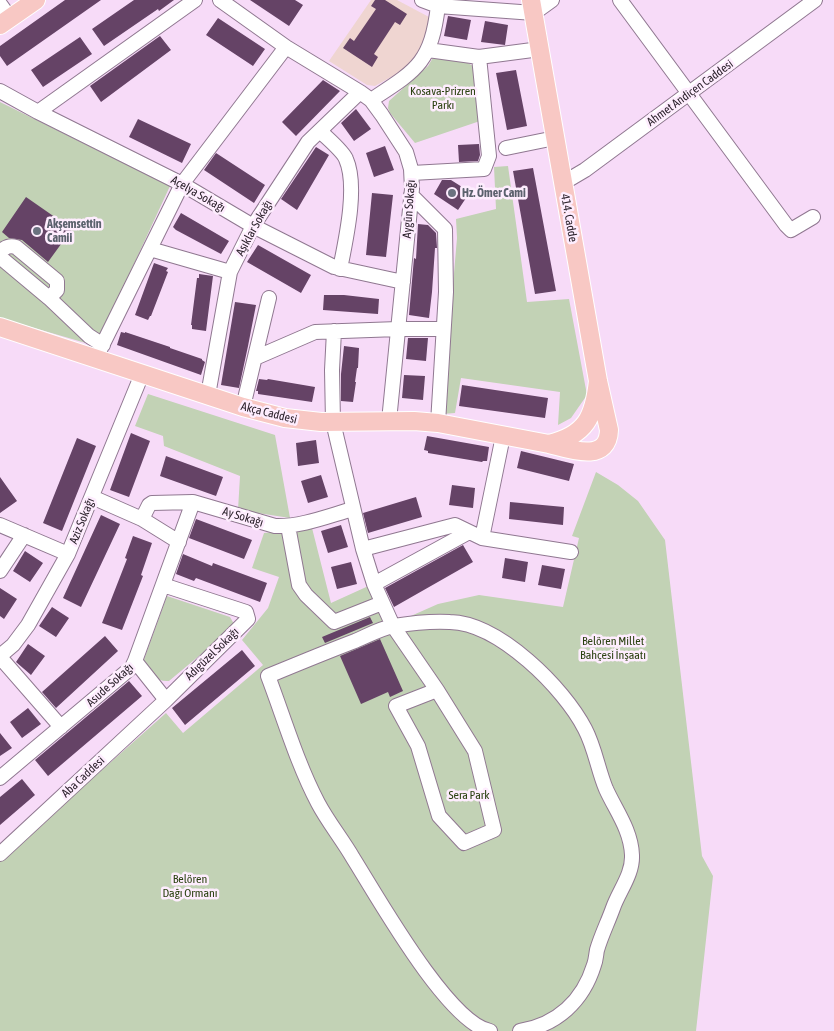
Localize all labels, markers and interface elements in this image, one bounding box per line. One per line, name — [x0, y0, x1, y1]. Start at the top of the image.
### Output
street label: Ahmet Andiçen Caddesi — [644, 57, 736, 129]
park label: Kosava-Prizren Parkı — [410, 84, 476, 112]
street label: Açelya Sokağı — [168, 173, 228, 215]
street label: Aygün Sokağı — [400, 179, 418, 239]
place label: Hz. Ömer Cami — [462, 186, 526, 200]
marker: Hz. Ömer Cami — [446, 187, 458, 199]
street label: 414. Cadde — [558, 193, 580, 243]
street label: Aşıklar Sokağı — [233, 198, 275, 258]
place label: Akşemsettin Camii — [47, 217, 102, 245]
marker: Akşemsettin Camii — [31, 225, 43, 237]
street label: Akça Caddesi — [239, 399, 299, 427]
street label: Aziz Sokağı — [66, 496, 98, 546]
street label: Ay Sokağı — [221, 504, 265, 530]
street label: Adıgüzel Sokağı — [182, 625, 242, 683]
park label: Belören Millet Bahçesi İnşaatı — [580, 634, 646, 662]
street label: Asude Sokağı — [84, 660, 136, 710]
street label: Aba Caddesi — [58, 753, 108, 801]
park label: Sera Park — [448, 788, 490, 802]
park label: Belören Dağı Ormanı — [162, 872, 218, 900]

